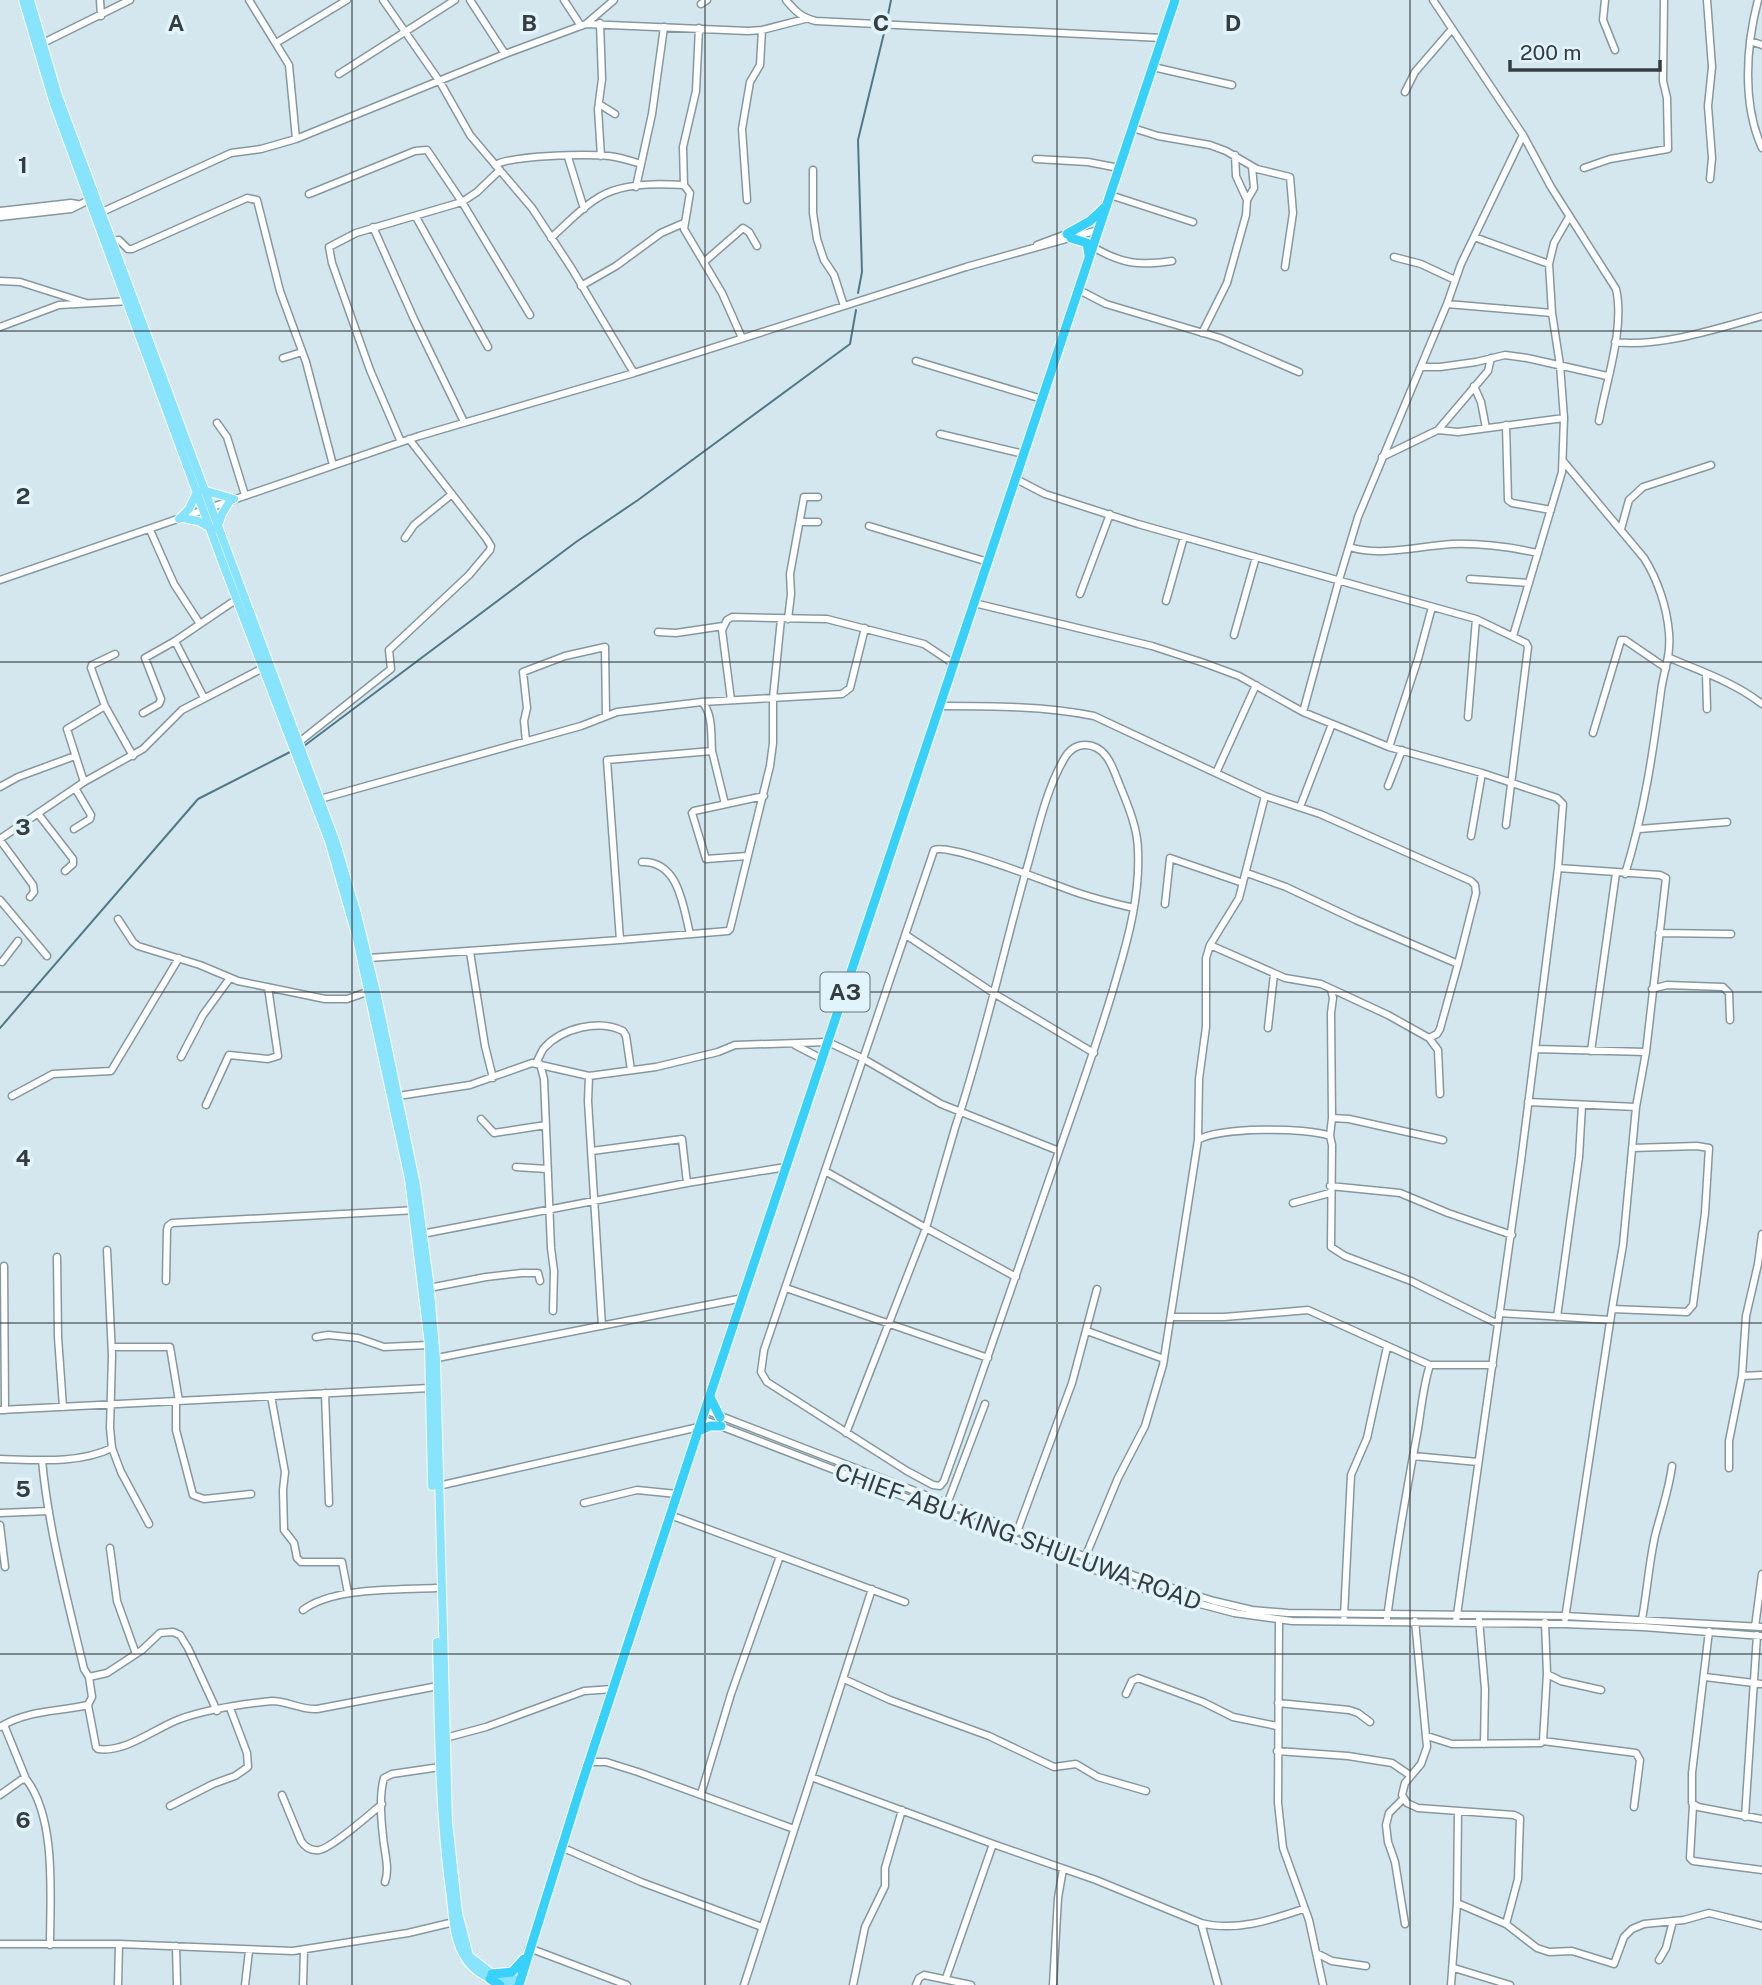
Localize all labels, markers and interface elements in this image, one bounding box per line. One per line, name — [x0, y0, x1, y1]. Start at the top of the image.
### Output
text: A — [168, 9, 185, 36]
text: B — [521, 9, 537, 36]
text: C — [873, 9, 889, 36]
text: D — [1225, 9, 1241, 36]
scale bar — [1510, 28, 1660, 72]
text: 200 m — [1520, 40, 1581, 65]
text: 1 — [18, 151, 28, 178]
text: 2 — [16, 482, 30, 509]
text: 3 — [15, 813, 31, 840]
road number: A3 — [820, 973, 870, 1012]
text: 4 — [15, 1144, 31, 1171]
street label: CHIEF ABU KING SHULUWA ROAD — [831, 1457, 1205, 1616]
text: 5 — [15, 1475, 31, 1502]
text: 6 — [15, 1806, 31, 1833]

